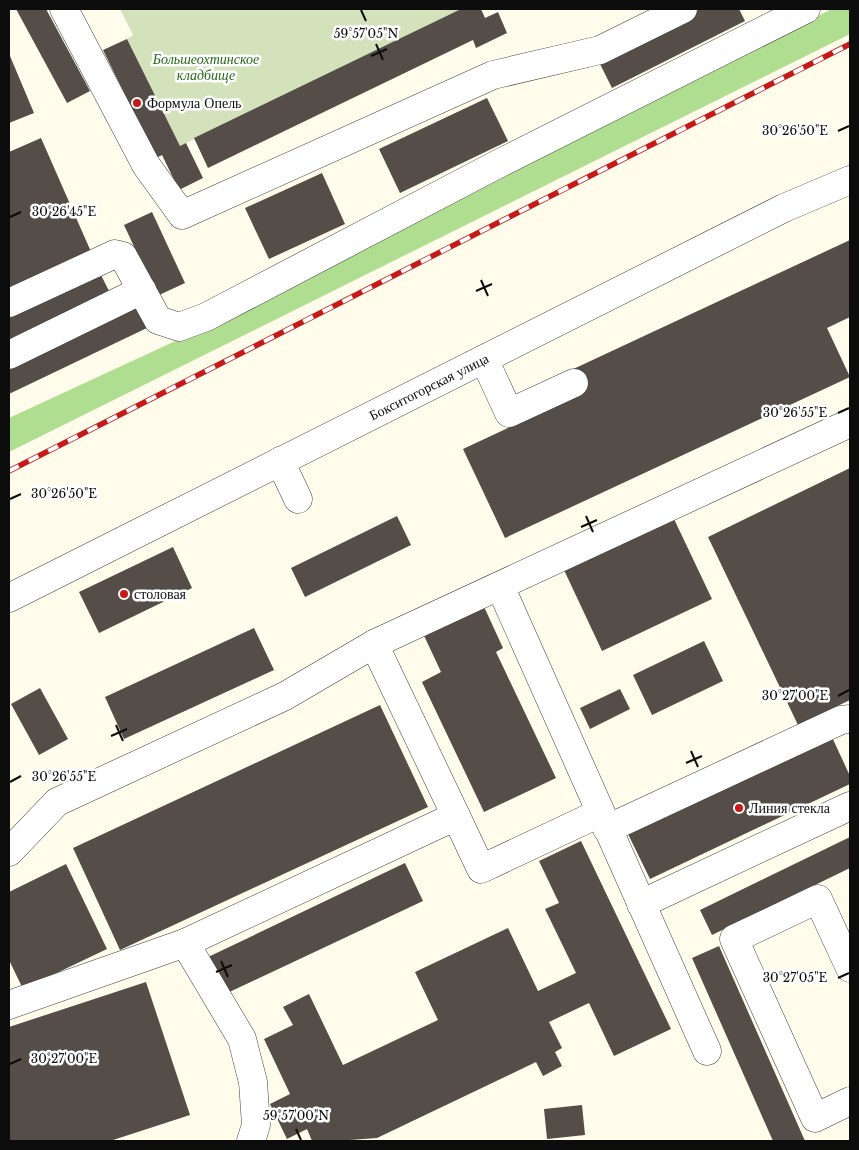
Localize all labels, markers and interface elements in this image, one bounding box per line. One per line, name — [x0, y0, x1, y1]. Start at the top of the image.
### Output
text: 59°57'05"N — [334, 26, 398, 41]
park label: Большеохтинское кладбище — [152, 50, 259, 84]
place label: Формула Опель — [147, 94, 242, 112]
marker: Формула Опель — [131, 97, 143, 109]
text: 30°26'50"E — [762, 123, 828, 138]
text: 30°26'45"E — [32, 204, 96, 219]
street label: Бокситогорская улица — [366, 349, 492, 424]
text: 30°26'55"E — [763, 405, 827, 420]
text: 30°26'50"E — [31, 486, 97, 501]
place label: столовая — [134, 585, 187, 603]
marker: столовая — [118, 588, 130, 600]
text: 30°27'00"E — [762, 688, 828, 703]
text: 30°26'55"E — [32, 769, 96, 784]
place label: Линия стекла — [749, 799, 831, 817]
marker: Линия стекла — [733, 802, 745, 814]
text: 30°27'05"E — [763, 970, 828, 985]
text: 30°27'00"E — [31, 1051, 97, 1066]
text: 59°57'00"N — [263, 1108, 329, 1123]

